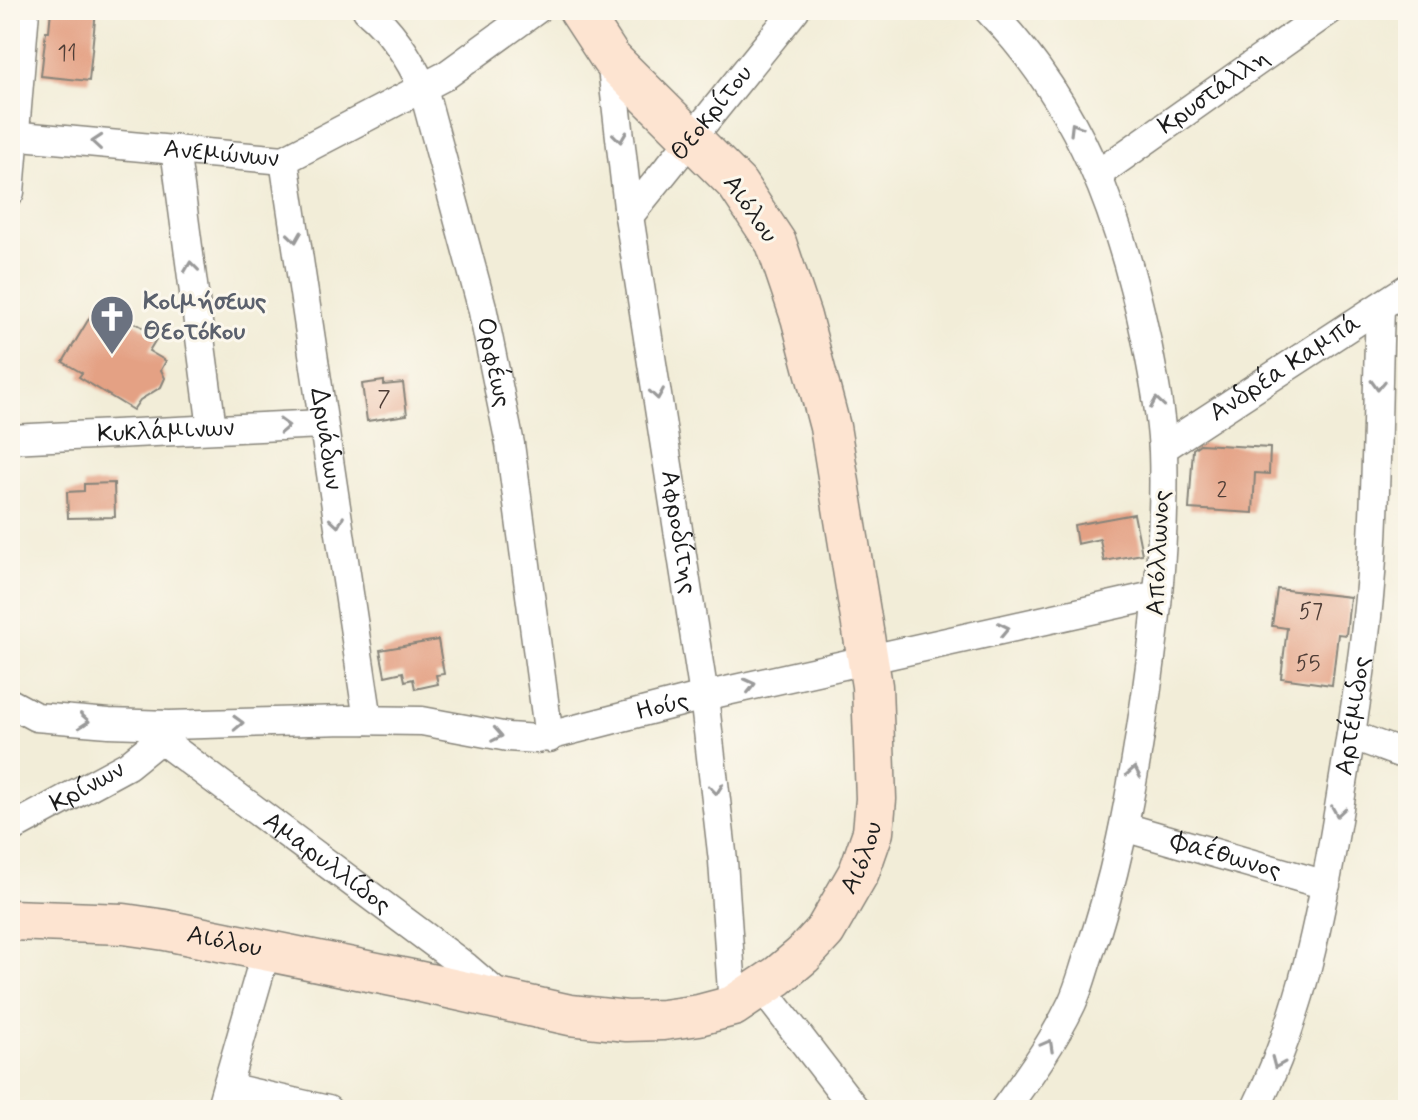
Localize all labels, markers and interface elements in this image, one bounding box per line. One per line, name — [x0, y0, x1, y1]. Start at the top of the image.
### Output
house number: 11 — [57, 40, 77, 68]
street label: Κρυστάλλη — [1151, 41, 1276, 143]
street label: Θεοκρίτου — [663, 58, 761, 168]
one-way arrow — [1069, 122, 1085, 137]
one-way arrow — [611, 130, 628, 143]
street label: Ανεμώνων — [162, 132, 280, 176]
one-way arrow — [90, 134, 103, 151]
street label: Αιόλου — [714, 168, 786, 250]
one-way arrow — [286, 230, 303, 244]
one-way arrow — [182, 260, 199, 273]
place label: Κοιμήσεως Θεοτόκου — [143, 285, 267, 349]
church icon: Κοιμήσεως Θεοτόκου — [88, 293, 136, 356]
street label: Ανδρέα Καμπά — [1203, 306, 1368, 430]
street label: Ορφέως — [468, 314, 519, 410]
one-way arrow — [1369, 379, 1386, 392]
street label: Δρυάδων — [301, 385, 350, 492]
house number: 7 — [377, 386, 391, 414]
one-way arrow — [648, 387, 665, 401]
one-way arrow — [1150, 396, 1167, 409]
street label: Κυκλάμινων — [96, 411, 235, 452]
one-way arrow — [278, 417, 291, 434]
street label: Αφροδίτης — [652, 468, 705, 596]
house number: 2 — [1217, 477, 1228, 505]
street label: Απόλλωνος — [1139, 489, 1179, 617]
one-way arrow — [328, 515, 345, 528]
house number: 57 — [1299, 598, 1323, 626]
one-way arrow — [996, 621, 1010, 638]
house number: 55 — [1296, 650, 1320, 678]
street label: Αρτέμιδος — [1328, 654, 1379, 778]
one-way arrow — [742, 677, 756, 694]
street label: Ηούς — [633, 684, 692, 730]
one-way arrow — [78, 712, 91, 729]
one-way arrow — [232, 715, 245, 732]
one-way arrow — [490, 726, 503, 743]
street label: Κρίνων — [44, 753, 131, 821]
one-way arrow — [1125, 766, 1142, 779]
one-way arrow — [707, 782, 724, 796]
street label: Αμαρυλλίδος — [256, 804, 398, 922]
one-way arrow — [1331, 804, 1348, 818]
street label: Αιόλου — [833, 821, 891, 901]
street label: Φαέθωνος — [1166, 824, 1285, 888]
street label: Αιόλου — [184, 918, 265, 966]
one-way arrow — [1038, 1040, 1054, 1054]
one-way arrow — [1270, 1055, 1286, 1069]

